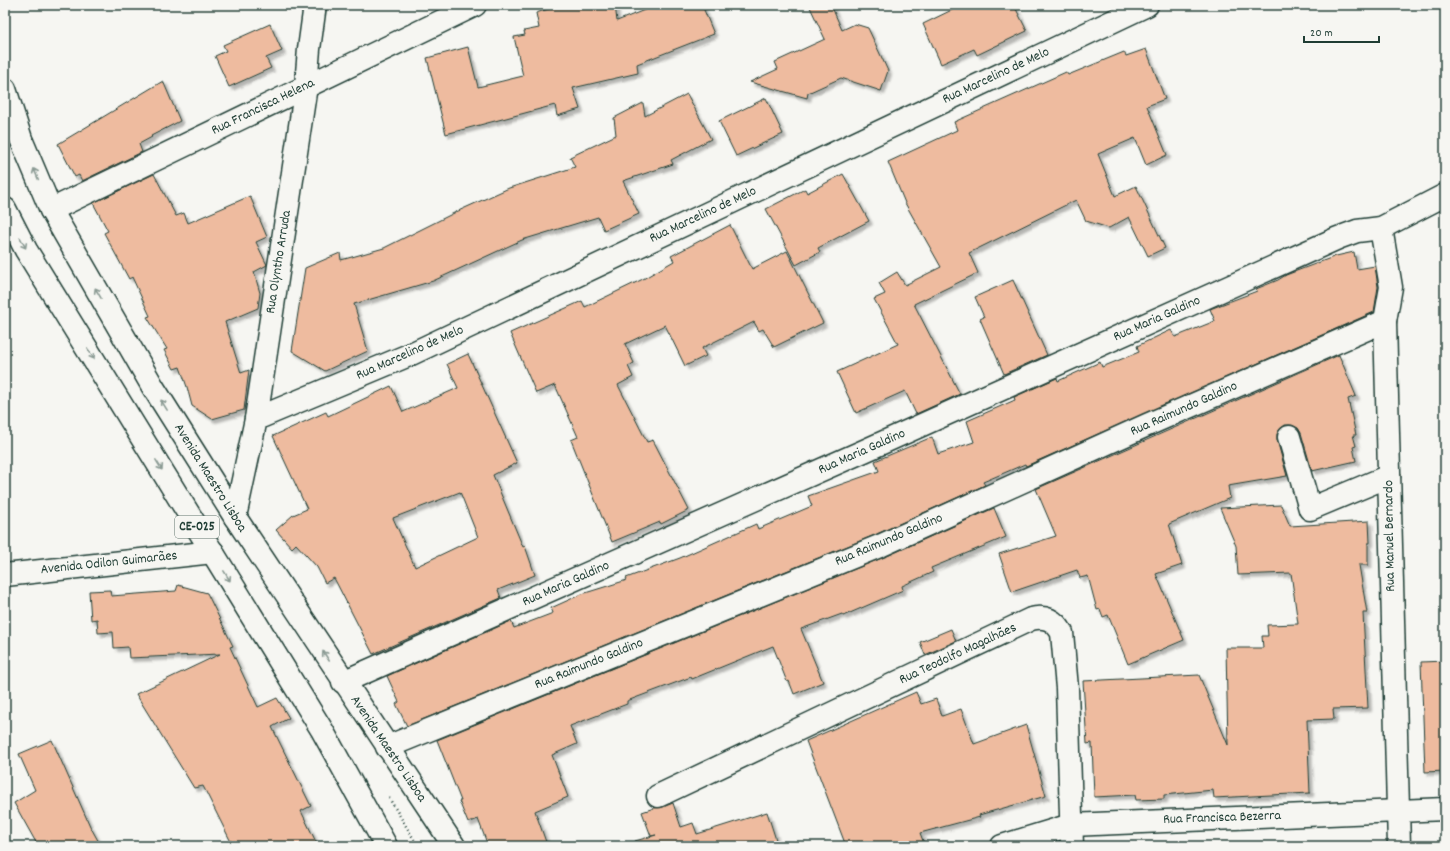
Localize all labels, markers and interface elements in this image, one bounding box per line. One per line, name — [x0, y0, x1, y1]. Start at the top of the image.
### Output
scale bar — [1304, 18, 1379, 44]
text: 20 m — [1310, 25, 1333, 42]
street label: Rua Marcelino de Melo — [939, 42, 1053, 110]
street label: Rua Francisca Helena — [208, 73, 318, 141]
one-way arrow — [32, 169, 39, 181]
street label: Rua Marcelino de Melo — [646, 181, 760, 249]
street label: Rua Olyntho Arruda — [261, 208, 297, 315]
one-way arrow — [20, 237, 27, 249]
one-way arrow — [94, 288, 102, 300]
street label: Rua Maria Galdino — [1110, 291, 1204, 347]
street label: Rua Marcelino de Melo — [353, 320, 467, 386]
one-way arrow — [87, 348, 95, 359]
street label: Rua Raimundo Galdino — [1127, 376, 1241, 442]
one-way arrow — [160, 399, 168, 411]
street label: Avenida Maestro Lisboa — [168, 420, 252, 537]
street label: Rua Maria Galdino — [815, 424, 909, 480]
one-way arrow — [156, 459, 164, 471]
street label: Rua Manuel Bernardo — [1379, 480, 1401, 592]
street label: Rua Raimundo Galdino — [832, 508, 946, 572]
road number: CE-025 — [175, 516, 219, 538]
street label: Avenida Odilon Guimarães — [40, 546, 179, 580]
street label: Rua Maria Galdino — [519, 556, 613, 612]
one-way arrow — [224, 570, 232, 582]
street label: Rua Teodolfo Magalhães — [896, 618, 1020, 690]
street label: Rua Raimundo Galdino — [532, 633, 646, 695]
one-way arrow — [322, 651, 330, 662]
street label: Avenida Maestro Lisboa — [345, 692, 431, 807]
street label: Rua Francisca Bezerra — [1163, 806, 1282, 830]

